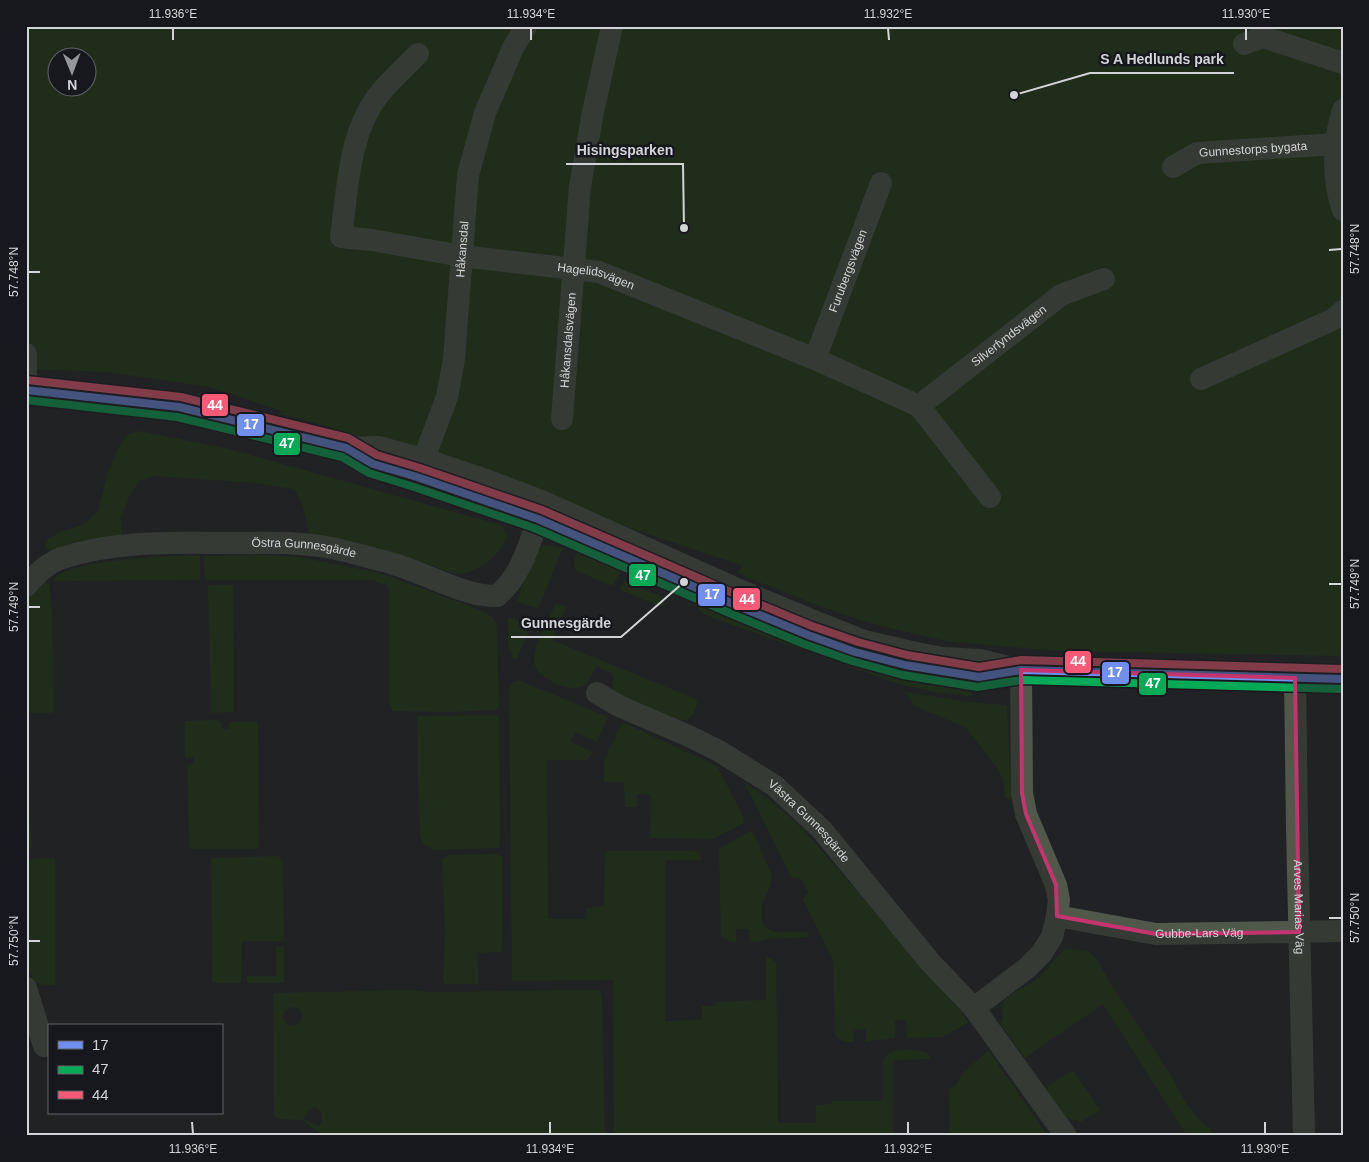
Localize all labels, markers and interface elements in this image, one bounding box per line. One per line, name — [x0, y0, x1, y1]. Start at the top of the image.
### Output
text: 11.936°E — [149, 7, 197, 21]
text: 11.934°E — [507, 7, 555, 21]
text: 11.932°E — [864, 7, 912, 21]
text: 11.930°E — [1222, 7, 1270, 21]
callout: S A Hedlunds park — [1090, 44, 1234, 73]
north arrow — [48, 48, 98, 98]
text: S A Hedlunds park — [1100, 51, 1224, 67]
text: N — [67, 77, 77, 93]
callout: Hisingsparken — [566, 135, 683, 164]
street label: Gunnestorps bygata — [1199, 139, 1308, 160]
text: Hisingsparken — [577, 142, 673, 158]
street label: Håkansdal — [453, 220, 471, 278]
text: 57.748°N — [1348, 224, 1362, 274]
street label: Furubergsvägen — [826, 228, 870, 314]
text: 57.748°N — [7, 247, 21, 297]
street label: Hagelidsvägen — [557, 260, 637, 293]
street label: Håkansdalsvägen — [557, 292, 579, 388]
street label: Silverfyndsvägen — [968, 302, 1049, 369]
line badge: 44 — [201, 393, 229, 417]
text: 44 — [207, 397, 223, 413]
line badge: 17 — [236, 413, 265, 437]
text: 17 — [243, 416, 259, 432]
line badge: 47 — [273, 432, 301, 456]
text: 47 — [279, 435, 295, 451]
street label: Östra Gunnesgärde — [252, 536, 358, 561]
text: 57.749°N — [1348, 559, 1362, 609]
line badge: 47 — [628, 563, 657, 587]
text: 47 — [635, 567, 651, 583]
text: 57.749°N — [7, 582, 21, 632]
line badge: 17 — [697, 583, 726, 607]
text: 17 — [704, 586, 720, 602]
line badge: 44 — [732, 587, 761, 611]
text: 44 — [739, 591, 755, 607]
callout: Gunnesgärde — [511, 608, 621, 637]
text: Gunnesgärde — [521, 615, 611, 631]
line badge: 44 — [1064, 650, 1092, 674]
text: 44 — [1070, 653, 1086, 669]
line badge: 17 — [1101, 661, 1130, 685]
text: 17 — [1107, 664, 1123, 680]
line badge: 47 — [1138, 672, 1167, 696]
text: 47 — [1145, 675, 1161, 691]
street label: Västra Gunnesgärde — [766, 776, 853, 865]
street label: Arves Marias Väg — [1291, 859, 1307, 955]
text: 57.750°N — [1348, 893, 1362, 943]
text: 57.750°N — [7, 916, 21, 966]
street label: Gubbe-Lars Väg — [1155, 926, 1244, 941]
legend — [48, 1024, 222, 1114]
text: 17 — [92, 1036, 109, 1053]
text: 47 — [92, 1060, 109, 1077]
text: 44 — [92, 1086, 109, 1103]
text: 11.936°E — [169, 1142, 217, 1156]
text: 11.934°E — [526, 1142, 574, 1156]
text: 11.932°E — [884, 1142, 932, 1156]
text: 11.930°E — [1241, 1142, 1289, 1156]

